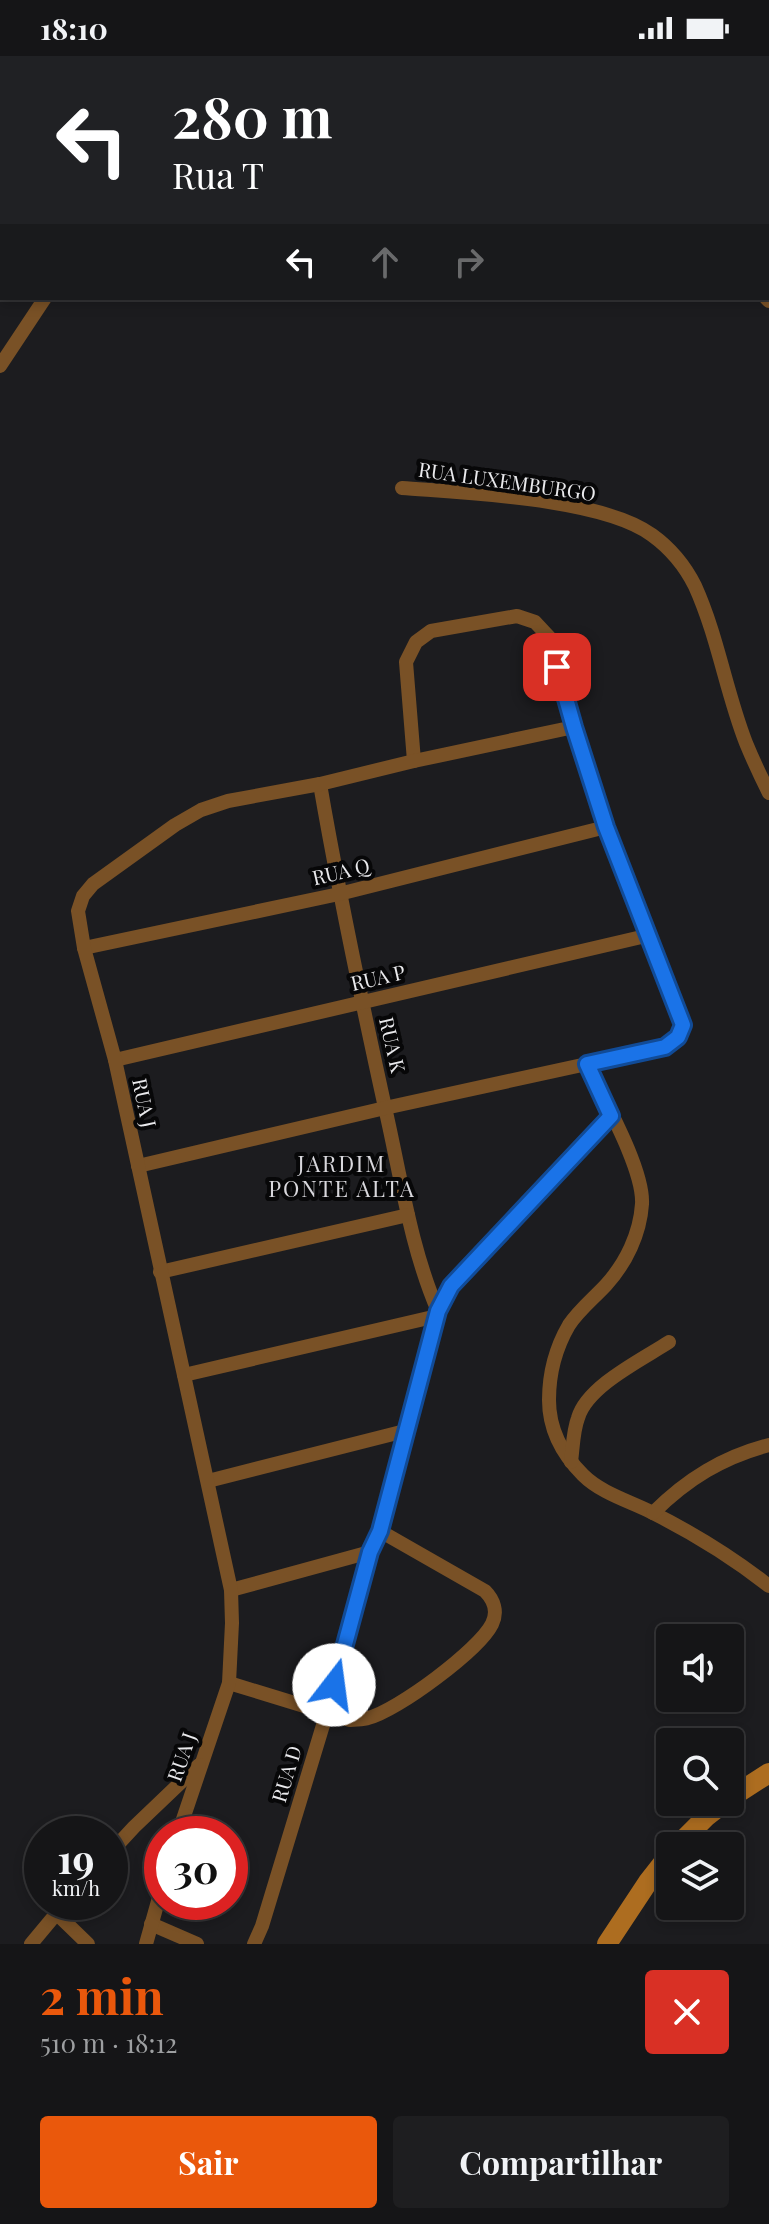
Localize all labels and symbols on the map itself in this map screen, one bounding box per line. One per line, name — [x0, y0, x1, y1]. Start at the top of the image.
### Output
street label: RUA LUXEMBURGO — [417, 455, 598, 506]
pin — [523, 633, 591, 701]
street label: RUA Q — [309, 851, 373, 890]
street label: RUA P — [348, 957, 408, 996]
street label: RUA K — [374, 1014, 413, 1076]
street label: RUA J — [127, 1075, 164, 1130]
district label: JARDIM PONTE ALTA — [268, 1148, 416, 1203]
position arrow — [292, 1643, 376, 1727]
street label: RUA J — [160, 1728, 201, 1785]
street label: RUA D — [264, 1742, 307, 1805]
speed limit sign: 30 — [144, 1816, 248, 1920]

